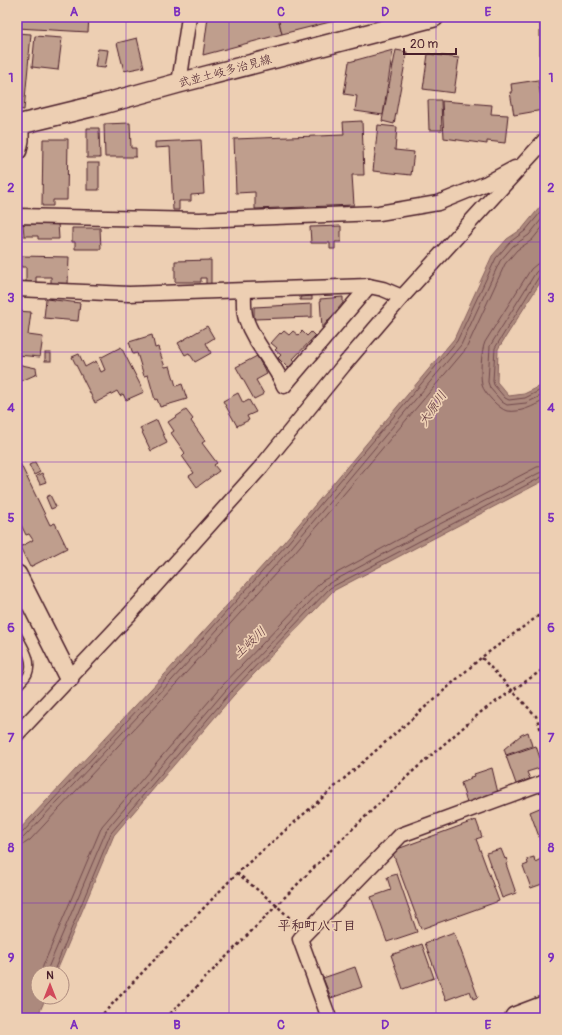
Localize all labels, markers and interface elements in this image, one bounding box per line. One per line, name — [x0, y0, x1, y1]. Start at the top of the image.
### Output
text: A — [70, 4, 79, 20]
text: B — [173, 4, 181, 20]
text: C — [277, 4, 285, 20]
text: D — [381, 4, 389, 20]
text: E — [485, 4, 492, 20]
scale bar — [404, 30, 456, 56]
text: 20 m — [410, 37, 439, 52]
street label: 武並土岐多治見線 — [177, 52, 273, 91]
text: 1 — [8, 70, 14, 86]
text: 1 — [548, 70, 554, 86]
text: 2 — [7, 180, 15, 196]
text: 2 — [547, 180, 555, 196]
text: 3 — [7, 290, 15, 306]
text: 3 — [547, 290, 555, 306]
water label: 大原川 — [415, 388, 450, 429]
text: 4 — [7, 400, 15, 416]
text: 4 — [547, 400, 555, 416]
text: 5 — [7, 510, 15, 526]
text: 5 — [547, 510, 555, 526]
text: 6 — [7, 620, 15, 636]
text: 6 — [547, 620, 555, 636]
water label: 土岐川 — [230, 624, 269, 662]
text: 7 — [8, 730, 15, 746]
text: 7 — [548, 730, 555, 746]
text: 8 — [8, 840, 15, 856]
text: 8 — [548, 840, 555, 856]
district label: 平和町八丁目 — [278, 918, 356, 934]
text: 9 — [8, 950, 15, 966]
text: 9 — [548, 950, 555, 966]
north arrow — [30, 965, 70, 1005]
text: N — [46, 969, 54, 982]
text: A — [70, 1017, 79, 1033]
text: B — [173, 1017, 181, 1033]
text: C — [277, 1017, 285, 1033]
text: D — [381, 1017, 389, 1033]
text: E — [485, 1017, 492, 1033]

